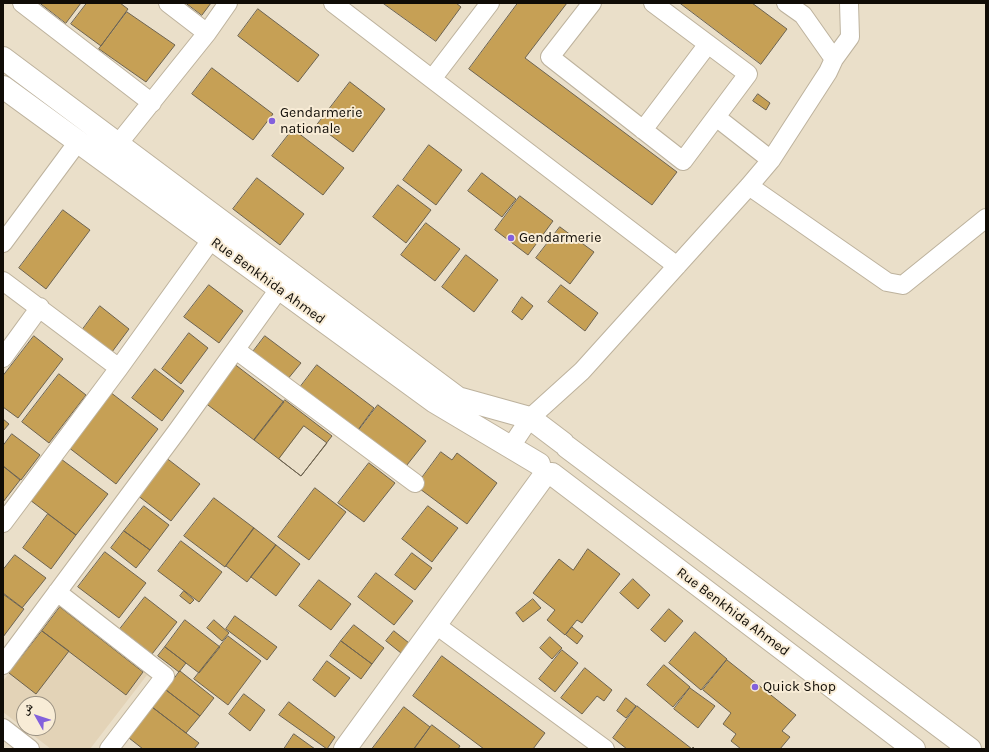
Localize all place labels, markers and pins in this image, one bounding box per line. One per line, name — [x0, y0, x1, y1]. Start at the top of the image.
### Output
place label: Gendarmerie nationale — [280, 105, 362, 138]
marker: Gendarmerie nationale — [267, 116, 277, 126]
place label: Gendarmerie — [519, 230, 601, 246]
marker: Gendarmerie — [506, 233, 516, 243]
place label: Quick Shop — [763, 679, 836, 695]
marker: Quick Shop — [750, 682, 760, 692]

